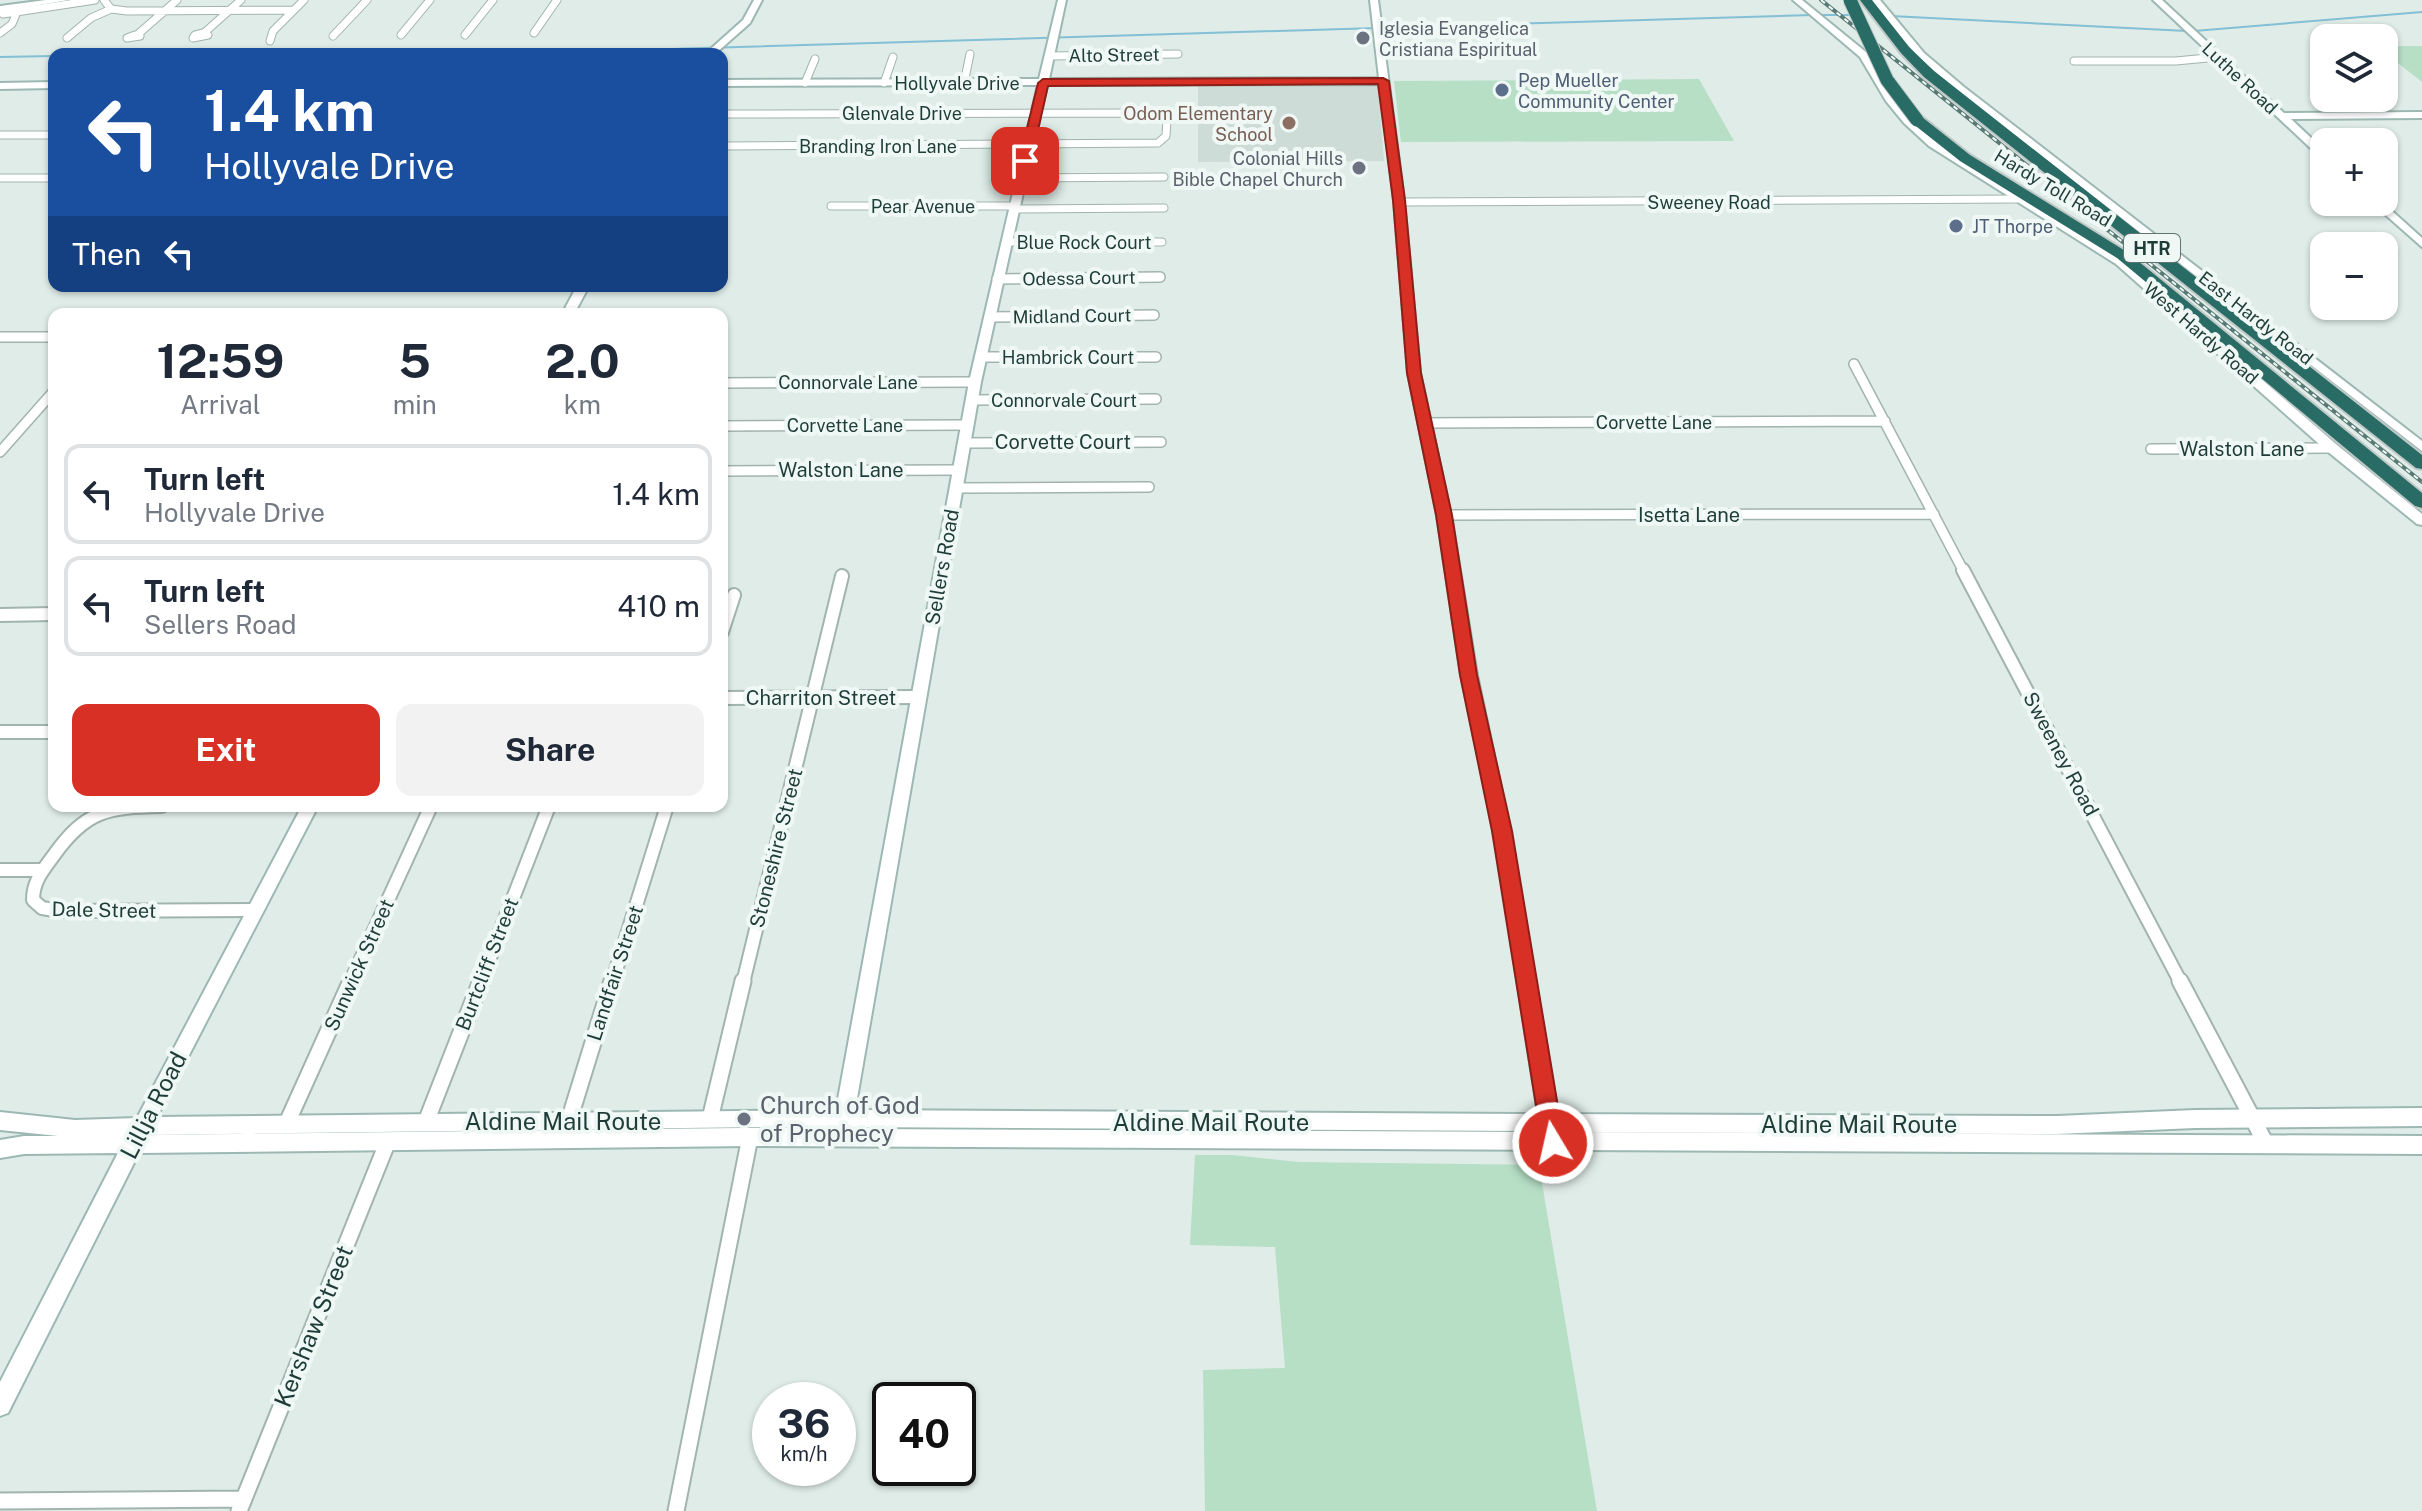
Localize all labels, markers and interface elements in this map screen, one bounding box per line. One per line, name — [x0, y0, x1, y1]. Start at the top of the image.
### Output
place label: Iglesia Evangelica Cristiana Espiritual — [1379, 18, 1538, 60]
map controls — [2310, 24, 2398, 320]
button: layers — [2310, 24, 2398, 112]
marker: Iglesia Evangelica Cristiana Espiritual — [1354, 29, 1372, 47]
street label: Luthe Road — [2198, 38, 2282, 118]
street label: Alto Street — [1068, 44, 1160, 66]
place label: Pep Mueller Community Center — [1518, 70, 1675, 112]
street label: Hollyvale Drive — [894, 73, 1020, 94]
text: 1.4 km — [204, 78, 375, 144]
icon: left — [72, 80, 176, 184]
marker: Pep Mueller Community Center — [1493, 81, 1511, 99]
street label: Glenvale Drive — [842, 103, 962, 124]
place label: Odom Elementary School — [1123, 103, 1273, 145]
marker: Odom Elementary School — [1280, 114, 1298, 132]
pin — [991, 127, 1059, 195]
button: + — [2310, 128, 2398, 216]
street label: Branding Iron Lane — [799, 136, 957, 157]
icon: arrive — [1003, 139, 1047, 183]
text: Hollyvale Drive — [204, 145, 455, 187]
street label: Hardy Toll Road — [1991, 145, 2115, 231]
place label: Colonial Hills Bible Chapel Church — [1172, 148, 1343, 190]
marker: Colonial Hills Bible Chapel Church — [1350, 159, 1368, 177]
street label: Sweeney Road — [1647, 192, 1771, 213]
street label: Pear Avenue — [871, 196, 975, 217]
place label: JT Thorpe — [1972, 216, 2053, 237]
marker: JT Thorpe — [1947, 217, 1965, 235]
icon: left — [157, 232, 201, 276]
street label: Blue Rock Court — [1016, 232, 1152, 253]
button: − — [2310, 232, 2398, 320]
road number: HTR — [2124, 234, 2180, 262]
text: Then — [72, 236, 141, 272]
street label: Odessa Court — [1022, 267, 1136, 289]
street label: East Hardy Road — [2195, 267, 2317, 369]
street label: West Hardy Road — [2140, 278, 2262, 388]
street label: Midland Court — [1012, 304, 1132, 328]
text: 12:59 — [156, 332, 284, 389]
text: 5 — [399, 332, 431, 389]
text: 2.0 — [545, 332, 620, 389]
street label: Hambrick Court — [1002, 347, 1134, 368]
street label: Connorvale Lane — [778, 372, 918, 393]
text: Arrival — [180, 389, 261, 420]
text: min — [393, 389, 437, 420]
text: km — [564, 389, 601, 420]
street label: Connorvale Court — [991, 390, 1137, 411]
street label: Corvette Lane — [1596, 412, 1712, 433]
street label: Corvette Lane — [787, 415, 903, 436]
street label: Corvette Court — [995, 430, 1131, 454]
street label: Walston Lane — [2179, 437, 2305, 461]
street label: Walston Lane — [778, 458, 904, 482]
text: Turn left — [144, 461, 265, 497]
icon: left — [76, 472, 120, 516]
text: 1.4 km — [612, 476, 700, 512]
text: Hollyvale Drive — [144, 497, 325, 528]
street label: Isetta Lane — [1638, 503, 1740, 527]
street label: Sellers Road — [920, 507, 964, 627]
text: Turn left — [144, 573, 265, 609]
icon: left — [76, 584, 120, 628]
text: 410 m — [617, 588, 700, 624]
text: Sellers Road — [144, 609, 297, 640]
street label: Charriton Street — [746, 686, 896, 710]
street label: Sweeney Road — [2018, 688, 2104, 820]
button: Exit — [72, 704, 380, 796]
button: Share — [396, 704, 704, 796]
street label: Stoneshire Street — [745, 766, 807, 930]
street label: Burtcliff Street — [451, 894, 523, 1034]
street label: Sunwick Street — [319, 895, 399, 1035]
street label: Dale Street — [51, 897, 157, 923]
street label: Landfair Street — [582, 902, 648, 1044]
street label: Lillja Road — [114, 1047, 192, 1163]
place label: Church of God of Prophecy — [760, 1091, 920, 1147]
position arrow — [1511, 1101, 1595, 1185]
street label: Aldine Mail Route — [465, 1107, 661, 1135]
street label: Aldine Mail Route — [1113, 1108, 1309, 1136]
marker: Church of God of Prophecy — [735, 1110, 753, 1128]
street label: Aldine Mail Route — [1761, 1110, 1957, 1138]
street label: Kershaw Street — [268, 1241, 358, 1411]
speed limit sign: 40 — [872, 1382, 976, 1486]
text: 36 — [778, 1400, 830, 1447]
text: km/h — [780, 1442, 828, 1466]

